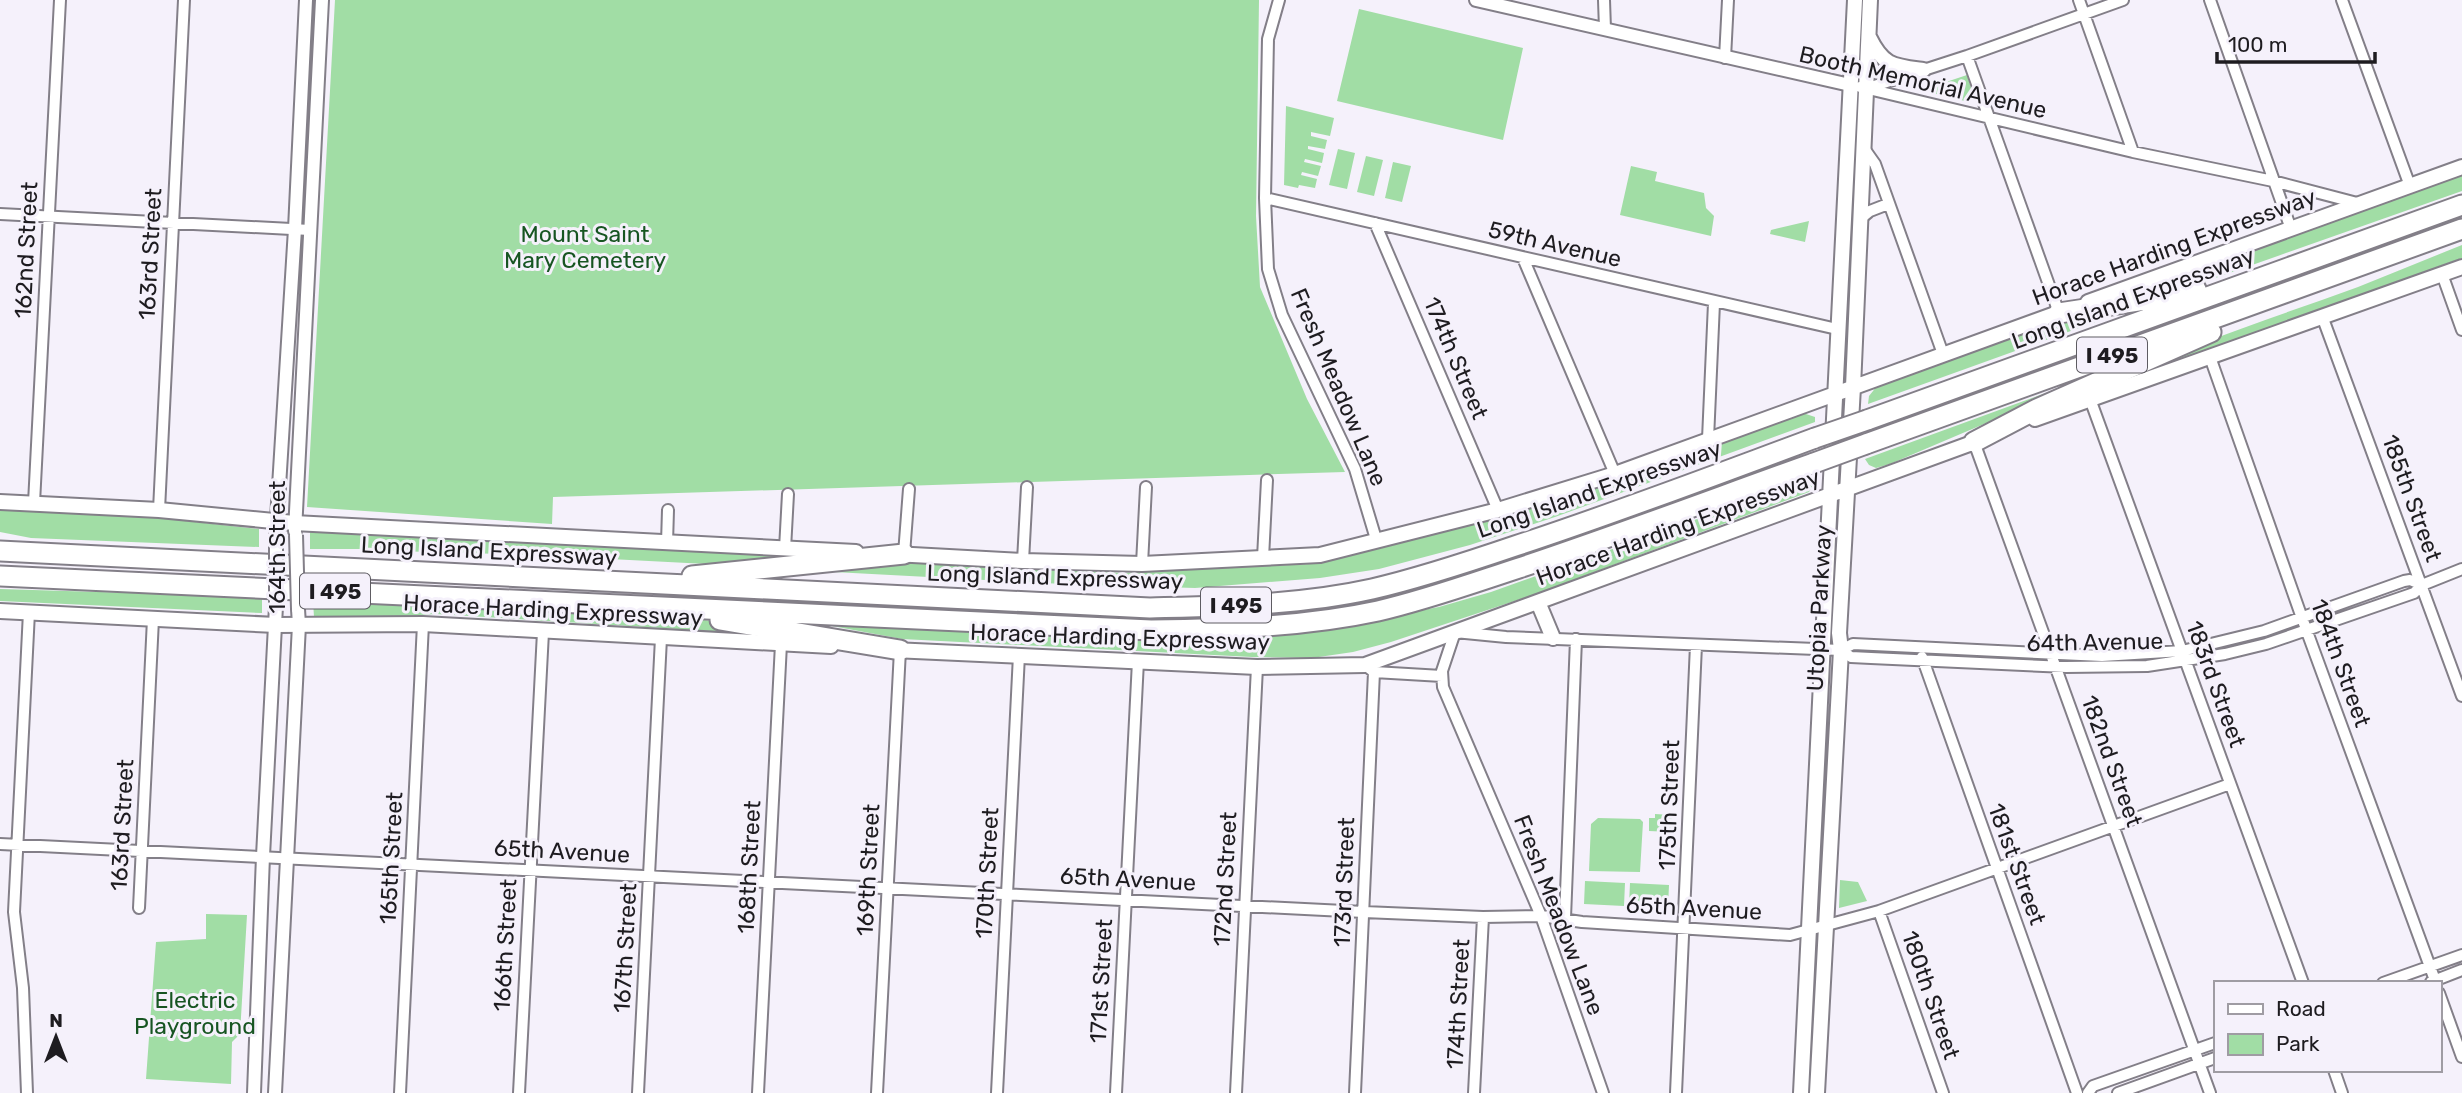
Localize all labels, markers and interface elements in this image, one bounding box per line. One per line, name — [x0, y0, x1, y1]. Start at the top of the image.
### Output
scale bar — [2217, 21, 2374, 65]
text: 100 m — [2228, 32, 2287, 57]
street label: Booth Memorial Avenue — [1796, 40, 2050, 124]
street label: 162nd Street — [8, 181, 44, 319]
street label: Horace Harding Expressway — [2028, 182, 2320, 311]
street label: 163rd Street — [133, 187, 167, 321]
street label: 59th Avenue — [1486, 215, 1624, 273]
park label: Mount Saint Mary Cemetery — [504, 220, 666, 274]
street label: Long Island Expressway — [2008, 241, 2259, 355]
street label: Fresh Meadow Lane — [1285, 284, 1393, 490]
street label: 174th Street — [1418, 293, 1494, 423]
road number: I 495 — [2077, 338, 2147, 372]
street label: 185th Street — [2376, 431, 2448, 565]
street label: Long Island Expressway — [1473, 434, 1725, 544]
street label: Horace Harding Expressway — [1532, 462, 1824, 591]
street label: 164th Street — [263, 480, 291, 614]
street label: Utopia Parkway — [1801, 524, 1837, 692]
street label: Long Island Expressway — [360, 530, 618, 572]
street label: Long Island Expressway — [926, 559, 1184, 595]
road number: I 495 — [300, 574, 370, 608]
street label: Horace Harding Expressway — [402, 588, 704, 632]
road number: I 495 — [1201, 588, 1271, 622]
street label: 184th Street — [2305, 595, 2377, 731]
street label: 183rd Street — [2180, 617, 2252, 751]
street label: Horace Harding Expressway — [970, 618, 1271, 656]
street label: 64th Avenue — [2026, 627, 2164, 657]
street label: 182nd Street — [2075, 691, 2149, 831]
street label: 175th Street — [1653, 739, 1685, 871]
street label: 163rd Street — [105, 758, 139, 892]
street label: 165th Street — [374, 791, 408, 925]
street label: 181st Street — [1982, 799, 2052, 929]
street label: 168th Street — [732, 800, 766, 934]
street label: 169th Street — [851, 803, 885, 937]
street label: 170th Street — [970, 807, 1004, 939]
street label: 172nd Street — [1207, 811, 1243, 947]
street label: Fresh Meadow Lane — [1508, 811, 1610, 1019]
street label: 173rd Street — [1328, 817, 1360, 947]
street label: 65th Avenue — [493, 833, 631, 869]
street label: 65th Avenue — [1059, 861, 1197, 897]
street label: 166th Street — [488, 878, 522, 1012]
street label: 167th Street — [608, 882, 642, 1014]
street label: 65th Avenue — [1625, 890, 1763, 926]
street label: 171st Street — [1084, 918, 1118, 1044]
street label: 180th Street — [1896, 927, 1966, 1063]
street label: 174th Street — [1441, 938, 1475, 1070]
legend — [2214, 981, 2441, 1072]
park label: Electric Playground — [134, 986, 256, 1040]
text: Road — [2276, 996, 2326, 1021]
north arrow — [21, 1002, 91, 1072]
text: N — [49, 1009, 63, 1032]
text: Park — [2276, 1031, 2320, 1056]

